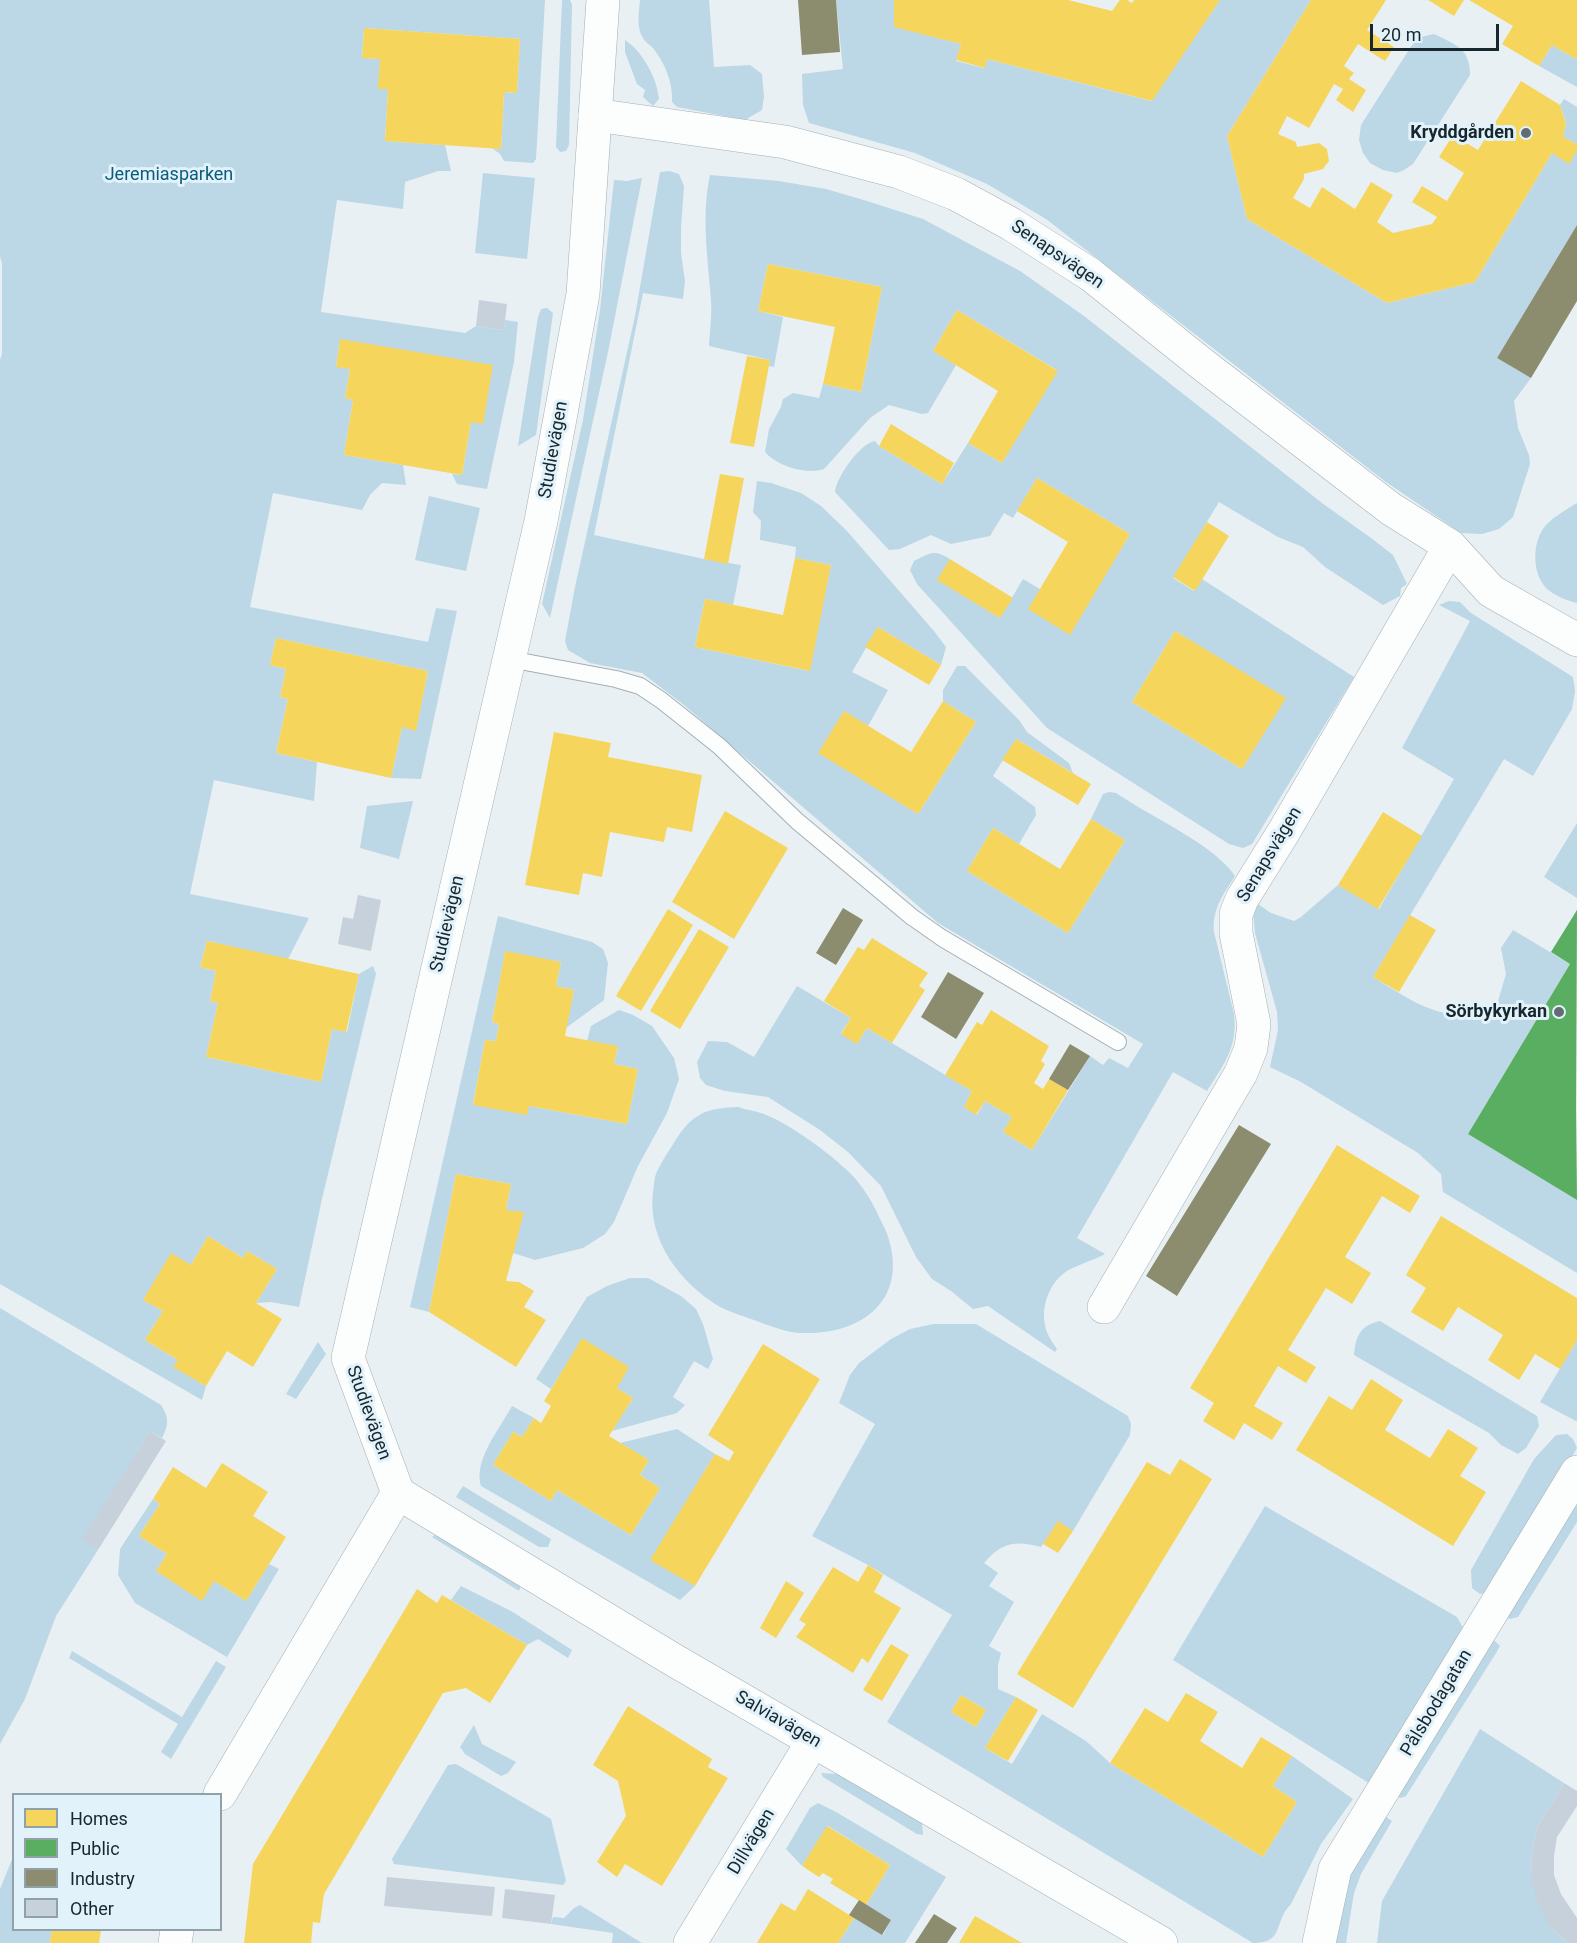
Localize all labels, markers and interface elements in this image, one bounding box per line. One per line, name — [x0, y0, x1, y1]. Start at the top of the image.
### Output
scale bar — [1373, 12, 1502, 50]
text: 20 m — [1381, 24, 1421, 45]
place label: Kryddgården — [1410, 122, 1514, 144]
marker: Kryddgården — [1519, 126, 1533, 140]
park label: Jeremiasparken — [105, 164, 233, 186]
street label: Senapsvägen — [1006, 216, 1108, 294]
street label: Studievägen — [535, 400, 573, 500]
street label: Senapsvägen — [1233, 803, 1307, 907]
street label: Studievägen — [426, 874, 470, 974]
place label: Sörbykyrkan — [1445, 1001, 1547, 1023]
marker: Sörbykyrkan — [1552, 1005, 1566, 1019]
street label: Studievägen — [341, 1363, 395, 1463]
street label: Pålsbodagatan — [1397, 1646, 1477, 1760]
street label: Salviavägen — [731, 1687, 825, 1753]
legend — [12, 1793, 222, 1931]
street label: Dillvägen — [724, 1805, 780, 1879]
text: Homes — [70, 1808, 128, 1829]
text: Public — [70, 1838, 120, 1859]
text: Industry — [70, 1868, 135, 1889]
text: Other — [70, 1898, 114, 1919]

